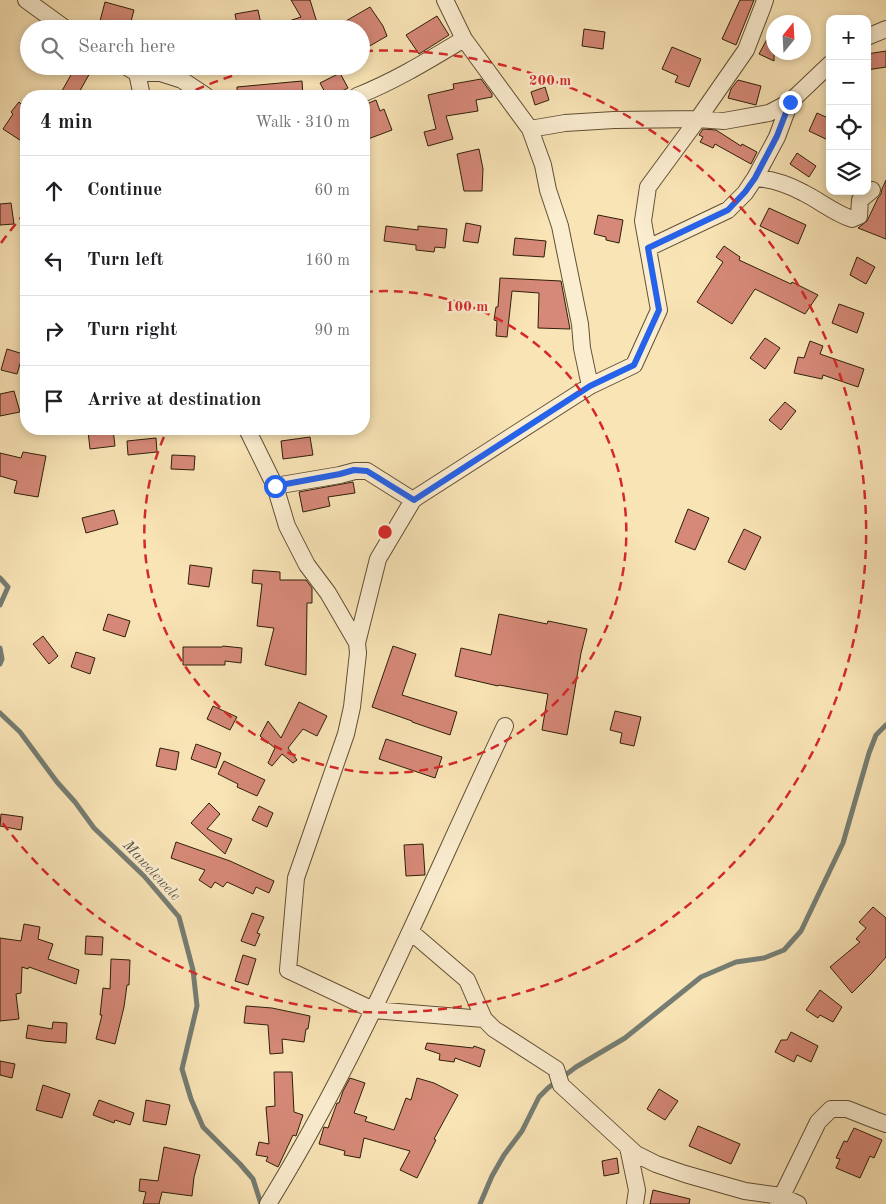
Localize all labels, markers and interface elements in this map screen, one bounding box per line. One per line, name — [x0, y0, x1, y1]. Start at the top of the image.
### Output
north arrow — [766, 15, 811, 60]
map controls — [826, 15, 871, 195]
button: + — [826, 15, 871, 60]
search box — [20, 20, 370, 75]
icon: search — [38, 34, 66, 62]
text: Search here — [78, 38, 175, 57]
button: − — [826, 60, 871, 105]
text: 200 m — [529, 74, 571, 89]
route end — [779, 91, 802, 114]
button: locate — [826, 105, 871, 150]
text: 4 min — [40, 112, 93, 133]
text: Walk · 310 m — [255, 115, 350, 131]
button: layers — [826, 150, 871, 195]
icon: ahead — [40, 177, 68, 205]
text: Continue — [87, 181, 162, 200]
text: 60 m — [314, 183, 350, 199]
icon: left — [40, 247, 68, 275]
text: Turn left — [87, 251, 164, 270]
text: 160 m — [305, 253, 350, 269]
text: 100 m — [446, 300, 488, 315]
icon: right — [40, 317, 68, 345]
text: Turn right — [87, 321, 177, 340]
text: 90 m — [314, 323, 350, 339]
icon: arrive — [40, 387, 68, 415]
text: Arrive at destination — [87, 391, 261, 410]
route start — [264, 475, 287, 498]
centre of rings — [376, 523, 394, 541]
water label: Mawelewele — [119, 837, 182, 904]

